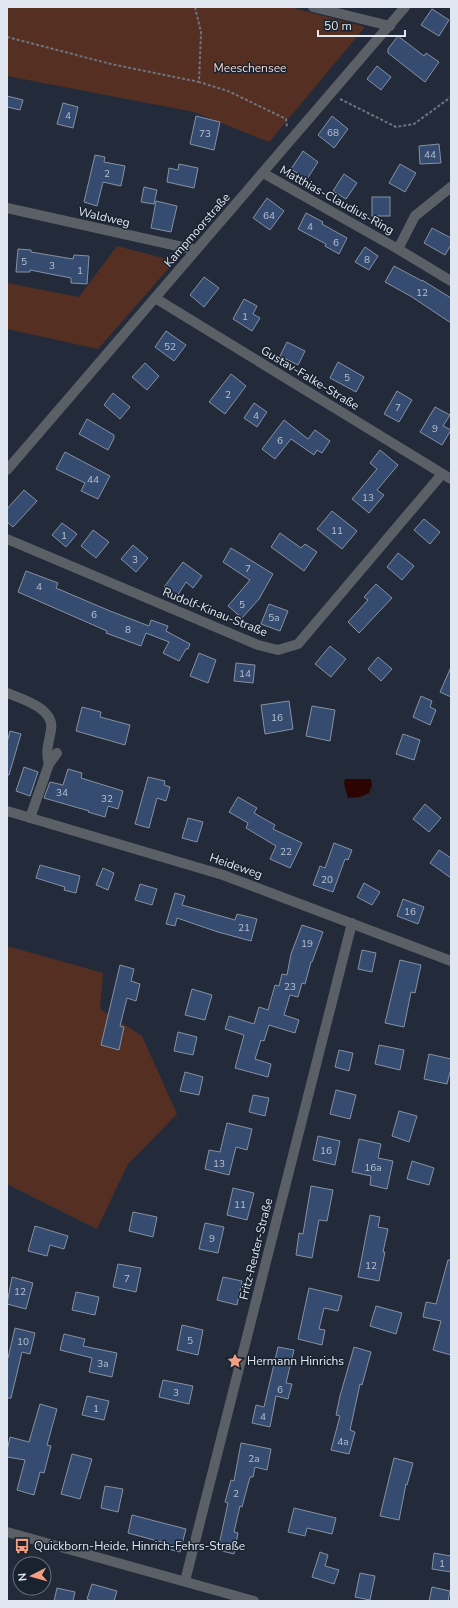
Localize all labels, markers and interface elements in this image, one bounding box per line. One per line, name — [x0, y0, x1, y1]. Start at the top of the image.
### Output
scale bar — [318, 12, 405, 38]
text: 50 m — [324, 18, 352, 34]
park label: Meeschensee — [214, 60, 286, 76]
house number: 4 — [65, 109, 71, 123]
house number: 68 — [327, 126, 339, 140]
house number: 73 — [199, 127, 211, 141]
house number: 44 — [424, 148, 436, 162]
street label: Matthias-Claudius-Ring — [277, 162, 397, 238]
house number: 2 — [104, 167, 110, 181]
street label: Kampmoorstraße — [160, 190, 234, 270]
street label: Waldweg — [76, 203, 132, 231]
house number: 64 — [263, 209, 275, 223]
house number: 4 — [307, 220, 313, 234]
house number: 6 — [333, 236, 339, 250]
house number: 8 — [364, 253, 370, 267]
house number: 5 — [21, 255, 27, 269]
house number: 3 — [49, 259, 55, 273]
house number: 1 — [77, 264, 83, 278]
house number: 12 — [416, 286, 428, 300]
house number: 1 — [242, 310, 248, 324]
house number: 52 — [164, 340, 176, 354]
street label: Gustav-Falke-Straße — [258, 342, 362, 414]
house number: 5 — [344, 371, 350, 385]
house number: 2 — [225, 388, 231, 402]
house number: 7 — [395, 401, 401, 415]
house number: 4 — [253, 409, 259, 423]
house number: 9 — [432, 422, 438, 436]
house number: 6 — [277, 434, 283, 448]
house number: 44 — [87, 473, 99, 487]
house number: 13 — [362, 491, 374, 505]
house number: 11 — [331, 524, 343, 538]
house number: 1 — [61, 529, 67, 543]
house number: 3 — [132, 553, 138, 567]
house number: 7 — [245, 562, 251, 576]
house number: 4 — [36, 580, 42, 594]
street label: Rudolf-Kinau-Straße — [160, 584, 270, 640]
house number: 5 — [239, 598, 245, 612]
house number: 6 — [91, 608, 97, 622]
house number: 5a — [268, 611, 280, 625]
house number: 8 — [125, 623, 131, 637]
house number: 14 — [239, 667, 251, 681]
house number: 16 — [271, 711, 283, 725]
house number: 34 — [56, 786, 68, 800]
house number: 32 — [101, 792, 113, 806]
house number: 22 — [280, 845, 292, 859]
street label: Heideweg — [207, 849, 265, 883]
house number: 20 — [321, 873, 333, 887]
house number: 16 — [404, 905, 416, 919]
house number: 21 — [238, 921, 250, 935]
house number: 19 — [301, 937, 313, 951]
house number: 23 — [284, 980, 296, 994]
house number: 16 — [320, 1144, 332, 1158]
house number: 13 — [213, 1157, 225, 1171]
house number: 16a — [364, 1161, 382, 1175]
street label: Fritz-Reuter-Straße — [236, 1196, 276, 1302]
house number: 11 — [234, 1198, 246, 1212]
house number: 9 — [209, 1232, 215, 1246]
house number: 12 — [365, 1259, 377, 1273]
house number: 7 — [124, 1272, 130, 1286]
house number: 12 — [14, 1285, 26, 1299]
house number: 5 — [187, 1334, 193, 1348]
house number: 10 — [17, 1335, 29, 1349]
place icon: Hermann Hinrichs — [226, 1352, 244, 1370]
place label: Hermann Hinrichs — [247, 1353, 344, 1369]
house number: 3a — [97, 1357, 109, 1371]
house number: 6 — [277, 1383, 283, 1397]
house number: 3 — [173, 1386, 179, 1400]
house number: 1 — [93, 1402, 99, 1416]
house number: 4 — [260, 1410, 266, 1424]
house number: 4a — [337, 1435, 349, 1449]
house number: 2a — [248, 1452, 260, 1466]
house number: 2 — [233, 1487, 239, 1501]
bus stop icon: Quickborn-Heide, Hinrich-Fehrs-Straße — [13, 1537, 31, 1555]
place label: Quickborn-Heide, Hinrich-Fehrs-Straße — [34, 1538, 245, 1554]
north arrow — [12, 1556, 52, 1596]
house number: 1 — [439, 1557, 445, 1571]
text: N — [15, 1572, 30, 1582]

